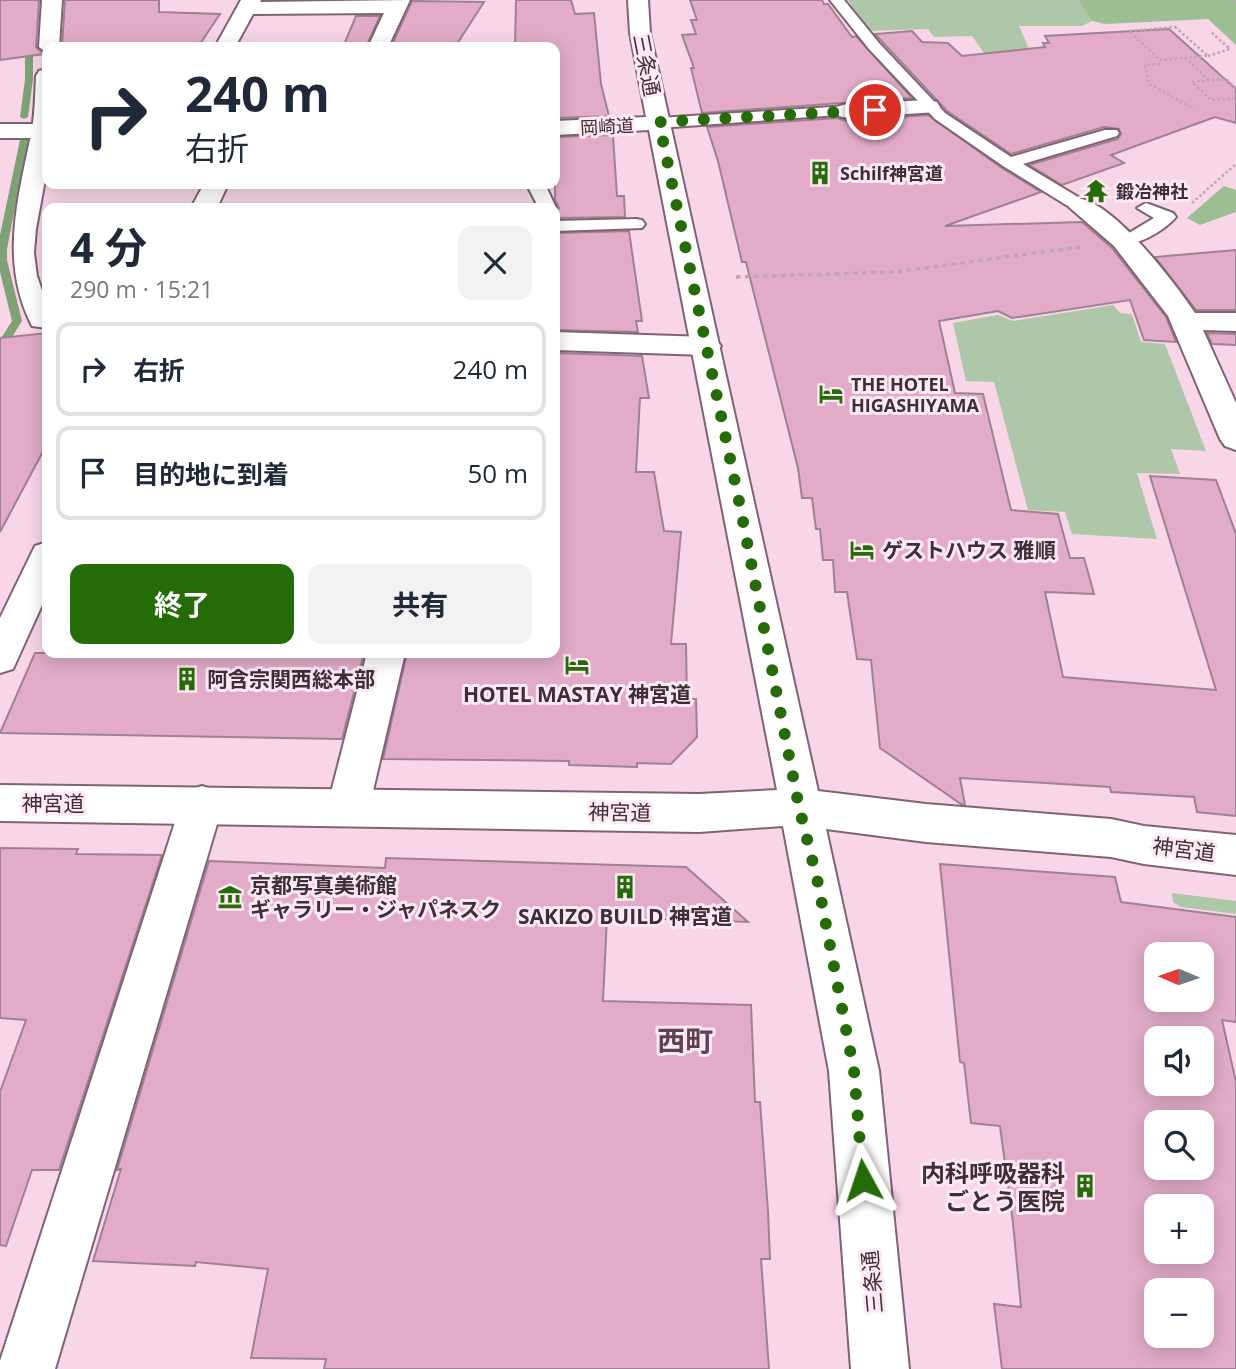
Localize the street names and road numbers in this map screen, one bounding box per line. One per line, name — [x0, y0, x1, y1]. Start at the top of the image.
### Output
street label: 三条通 — [627, 31, 667, 99]
street label: 岡崎道 — [579, 113, 635, 139]
street label: 神宮道 — [22, 789, 85, 817]
street label: 神宮道 — [588, 797, 652, 827]
street label: 神宮道 — [1151, 831, 1217, 867]
street label: 三条通 — [855, 1249, 889, 1315]

